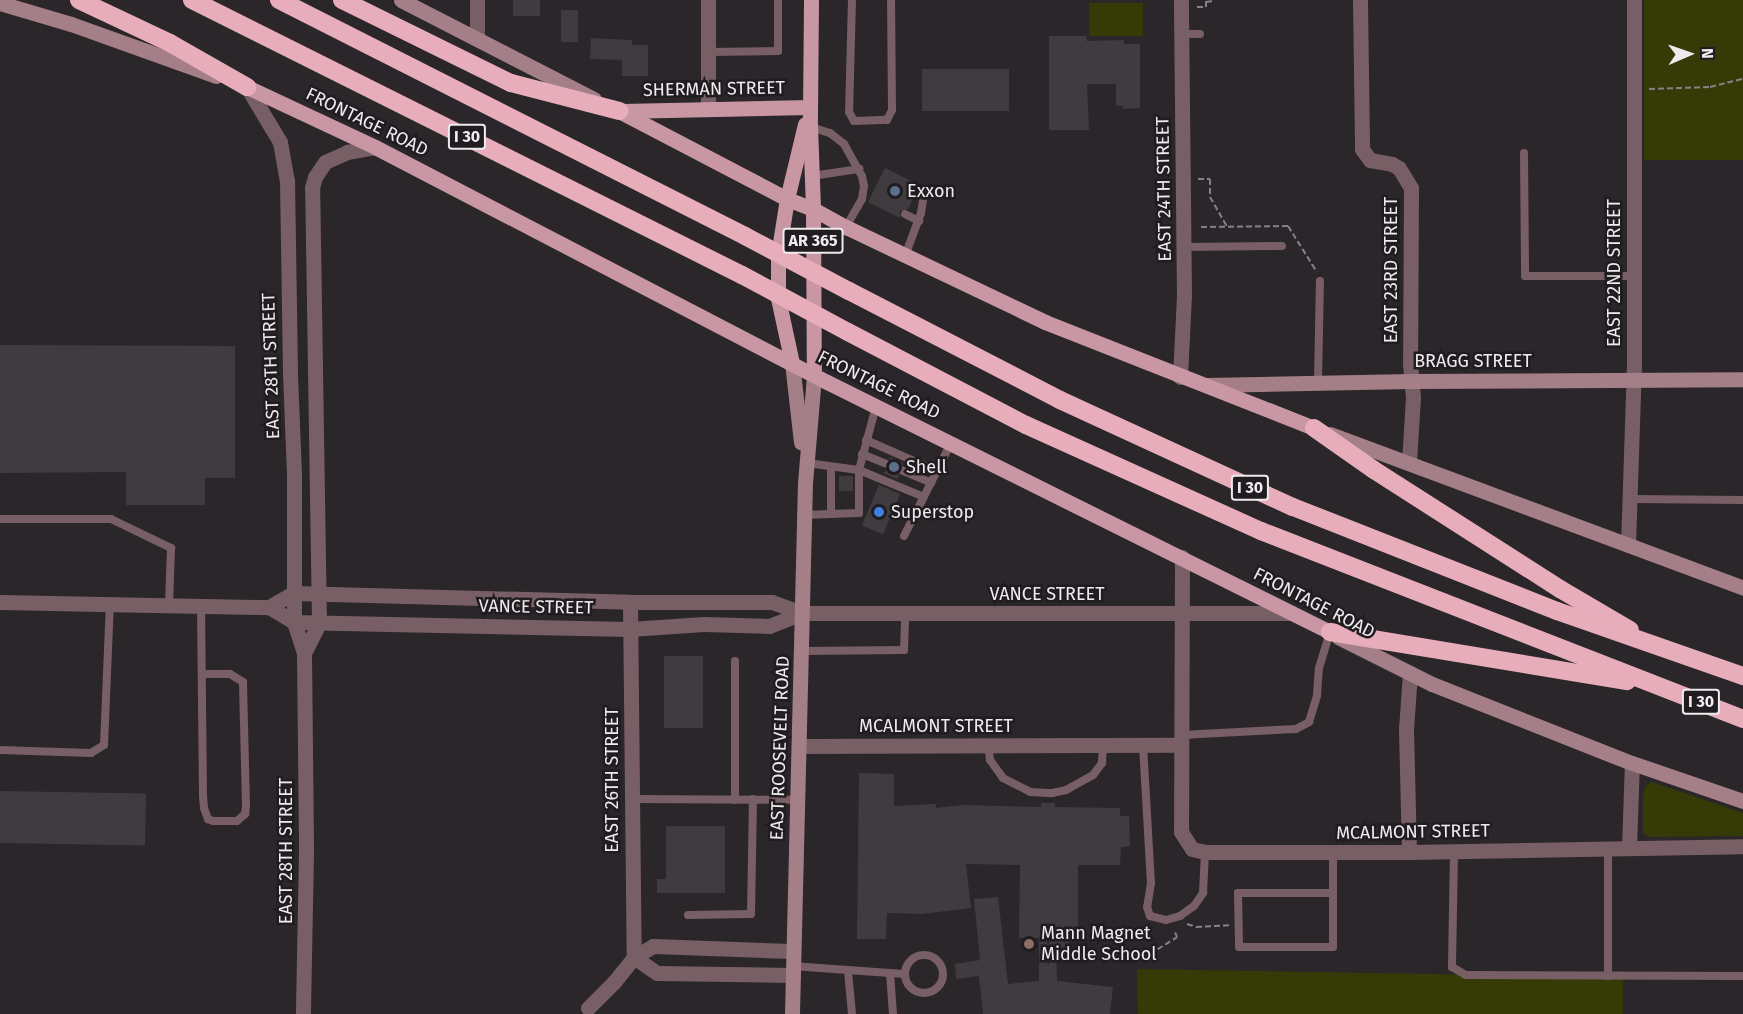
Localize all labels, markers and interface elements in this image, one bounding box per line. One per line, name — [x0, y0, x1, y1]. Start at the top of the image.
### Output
north arrow — [1659, 24, 1719, 84]
text: N — [1698, 48, 1717, 59]
street label: SHERMAN STREET — [643, 77, 785, 101]
street label: FRONTAGE ROAD — [302, 83, 432, 161]
street label: EAST 24TH STREET — [1152, 116, 1176, 262]
road number: I 30 — [448, 124, 486, 150]
place label: Exxon — [907, 180, 955, 202]
marker: Exxon — [888, 184, 902, 198]
street label: EAST 23RD STREET — [1380, 197, 1402, 343]
street label: EAST 22ND STREET — [1603, 199, 1625, 347]
road number: AR 365 — [782, 228, 844, 254]
street label: EAST 28TH STREET — [258, 292, 284, 440]
street label: FRONTAGE ROAD — [814, 346, 944, 424]
street label: BRAGG STREET — [1414, 350, 1532, 372]
place label: Shell — [906, 456, 947, 478]
marker: Shell — [887, 460, 901, 474]
road number: I 30 — [1230, 475, 1270, 501]
place label: Superstop — [891, 501, 974, 523]
marker: Superstop — [872, 505, 886, 519]
street label: FRONTAGE ROAD — [1250, 563, 1378, 643]
street label: VANCE STREET — [989, 583, 1105, 605]
street label: VANCE STREET — [478, 595, 594, 619]
street label: EAST ROOSEVELT ROAD — [766, 655, 794, 841]
road number: I 30 — [1682, 689, 1720, 715]
street label: EAST 26TH STREET — [601, 707, 623, 853]
street label: MCALMONT STREET — [859, 715, 1013, 737]
street label: EAST 28TH STREET — [275, 778, 297, 924]
street label: MCALMONT STREET — [1336, 820, 1490, 844]
place label: Mann Magnet Middle School — [1041, 923, 1157, 966]
marker: Mann Magnet Middle School — [1022, 937, 1036, 951]

